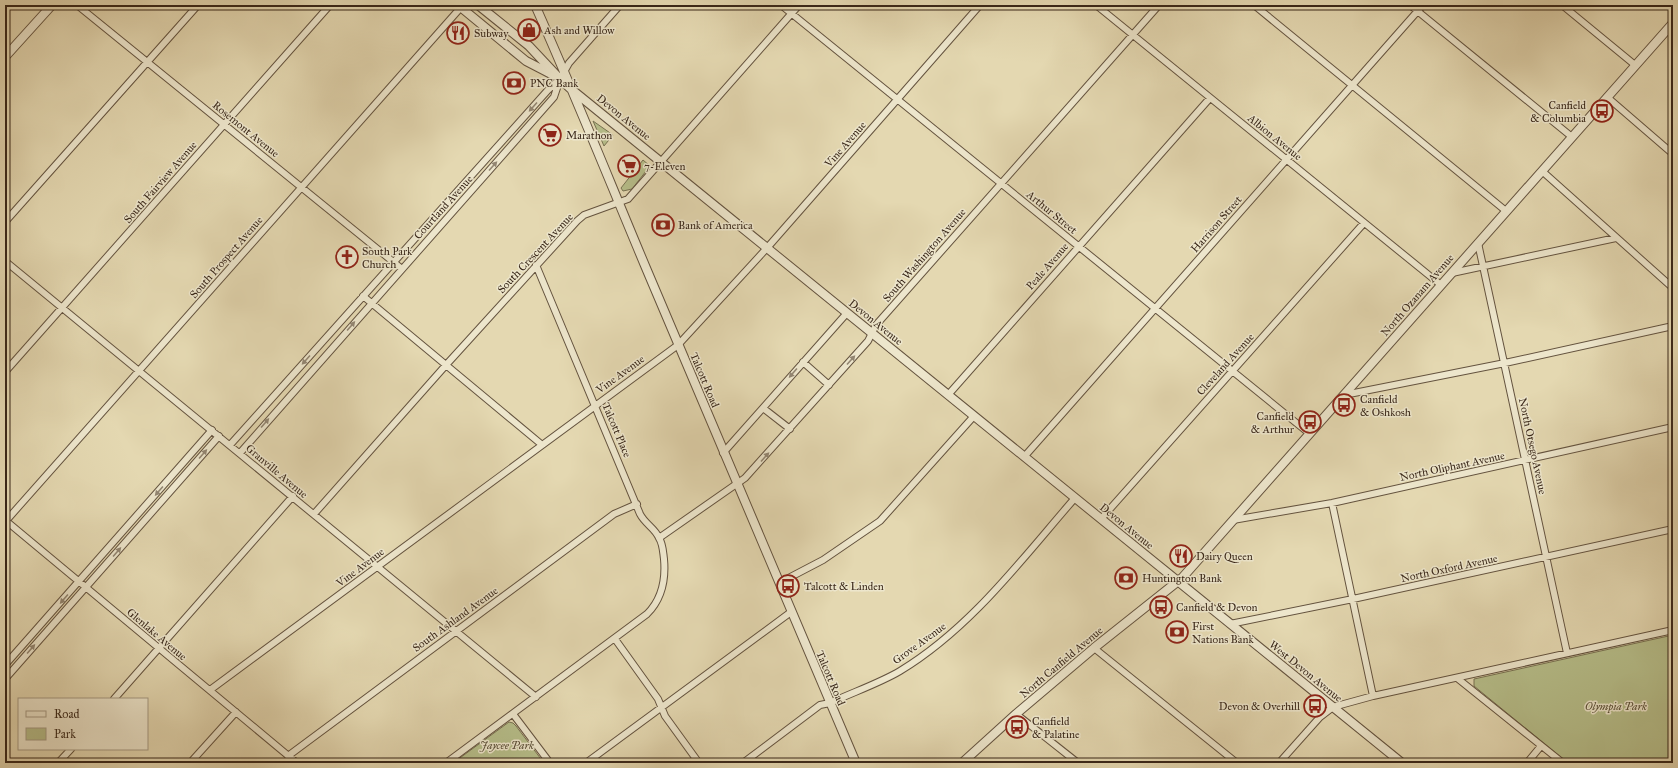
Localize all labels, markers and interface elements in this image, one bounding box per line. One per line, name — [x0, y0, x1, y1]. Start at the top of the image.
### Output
shop icon: Ash and Willow — [516, 17, 542, 43]
restaurant icon: Subway — [445, 20, 471, 46]
place label: Ash and Willow — [543, 24, 615, 37]
place label: Subway — [474, 27, 509, 40]
bank icon: PNC Bank — [501, 70, 527, 96]
place label: PNC Bank — [530, 77, 579, 90]
street label: Devon Avenue — [594, 92, 654, 143]
bus stop icon: Canfield & Columbia — [1589, 98, 1615, 124]
street label: Rosemont Avenue — [210, 99, 282, 160]
place label: Canfield & Columbia — [1530, 99, 1586, 125]
one-way arrow — [528, 101, 537, 112]
street label: Albion Avenue — [1244, 111, 1305, 163]
street label: Vine Avenue — [821, 118, 869, 171]
supermarket icon: Marathon — [537, 122, 563, 148]
place label: Marathon — [566, 129, 612, 142]
street label: South Fairview Avenue — [121, 138, 200, 226]
supermarket icon: 7-Eleven — [616, 153, 642, 179]
one-way arrow — [489, 160, 498, 171]
place label: 7-Eleven — [644, 160, 685, 173]
street label: Courtland Avenue — [411, 172, 476, 242]
street label: Arthur Street — [1023, 187, 1080, 237]
street label: Harrison Street — [1188, 193, 1245, 255]
street label: South Washington Avenue — [880, 206, 969, 305]
street label: South Crescent Avenue — [495, 210, 576, 296]
bank icon: Bank of America — [650, 212, 676, 238]
street label: South Prospect Avenue — [187, 213, 266, 301]
place label: Bank of America — [678, 219, 753, 232]
street label: Peale Avenue — [1023, 240, 1072, 293]
church icon: South Park Church — [334, 244, 360, 270]
place label: South Park Church — [362, 245, 413, 271]
street label: North Ozanam Avenue — [1378, 251, 1457, 339]
street label: Devon Avenue — [846, 297, 906, 348]
one-way arrow — [347, 321, 356, 331]
street label: Cleveland Avenue — [1194, 330, 1257, 398]
street label: Talcott Road — [687, 351, 722, 410]
street label: Vine Avenue — [593, 352, 647, 397]
one-way arrow — [846, 355, 856, 365]
one-way arrow — [302, 356, 311, 365]
one-way arrow — [789, 368, 798, 379]
bus stop icon: Canfield & Oshkosh — [1331, 392, 1357, 418]
place label: Canfield & Oshkosh — [1360, 393, 1411, 419]
street label: North Otsego Avenue — [1516, 397, 1549, 496]
street label: Talcott Place — [599, 401, 634, 460]
bus stop icon: Canfield & Arthur — [1297, 409, 1323, 435]
place label: Canfield & Arthur — [1251, 410, 1295, 436]
one-way arrow — [261, 418, 270, 429]
street label: Granville Avenue — [243, 442, 311, 501]
one-way arrow — [198, 449, 207, 460]
street label: North Oliphant Avenue — [1398, 449, 1506, 484]
one-way arrow — [760, 452, 769, 462]
one-way arrow — [154, 486, 163, 496]
street label: Devon Avenue — [1097, 501, 1157, 552]
restaurant icon: Dairy Queen — [1168, 543, 1194, 569]
street label: Vine Avenue — [333, 545, 387, 590]
one-way arrow — [112, 547, 121, 557]
place label: Dairy Queen — [1196, 550, 1253, 563]
street label: North Oxford Avenue — [1399, 552, 1499, 585]
bank icon: Huntington Bank — [1113, 565, 1139, 591]
place label: Huntington Bank — [1142, 572, 1223, 585]
bus stop icon: Talcott & Linden — [775, 573, 801, 599]
place label: Talcott & Linden — [804, 580, 884, 593]
street label: South Ashland Avenue — [410, 584, 501, 655]
one-way arrow — [59, 594, 68, 604]
bus stop icon: Canfield & Devon — [1148, 594, 1174, 620]
place label: Canfield & Devon — [1176, 601, 1258, 614]
street label: Glenlake Avenue — [124, 606, 190, 663]
street label: Grove Avenue — [890, 619, 949, 667]
bank icon: First Nations Bank — [1164, 619, 1190, 645]
place label: First Nations Bank — [1192, 620, 1254, 646]
street label: North Canfield Avenue — [1017, 624, 1106, 701]
street label: West Devon Avenue — [1267, 638, 1345, 705]
one-way arrow — [26, 644, 35, 655]
street label: Talcott Road — [813, 649, 848, 708]
bus stop icon: Devon & Overhill — [1302, 693, 1328, 719]
legend — [18, 698, 148, 750]
place label: Devon & Overhill — [1219, 700, 1300, 713]
park label: Olympia Park — [1585, 700, 1647, 714]
text: Road — [54, 707, 80, 721]
bus stop icon: Canfield & Palatine — [1004, 714, 1030, 740]
place label: Canfield & Palatine — [1032, 715, 1080, 741]
text: Park — [54, 727, 76, 741]
park label: Jaycee Park — [479, 739, 534, 752]

